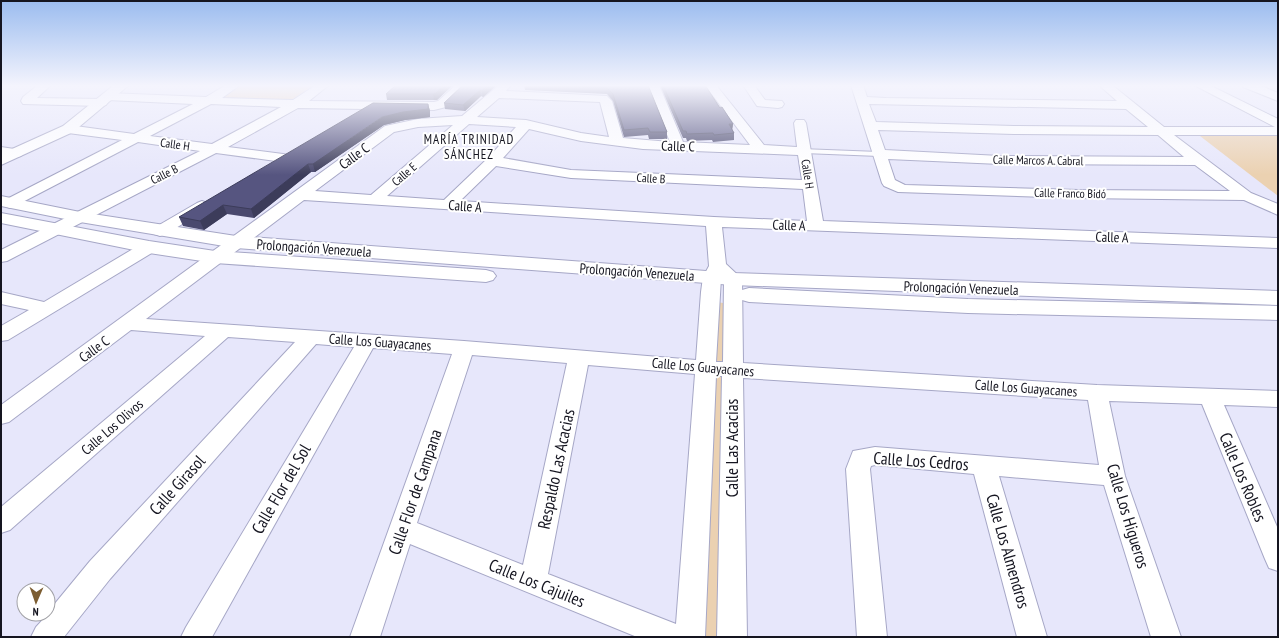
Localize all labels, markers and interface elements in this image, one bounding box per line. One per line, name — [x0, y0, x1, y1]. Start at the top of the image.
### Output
district label: MARÍA TRINIDAD SÁNCHEZ — [424, 131, 514, 163]
street label: Calle H — [159, 135, 191, 153]
street label: Calle C — [661, 136, 696, 156]
street label: Calle C — [335, 139, 373, 173]
street label: Calle Marcos A. Cabral — [993, 152, 1084, 168]
street label: Calle H — [798, 158, 818, 190]
street label: Calle E — [388, 159, 420, 189]
street label: Calle B — [148, 161, 181, 187]
street label: Calle B — [636, 170, 666, 186]
street label: Calle Franco Bidó — [1034, 185, 1106, 201]
street label: Calle A — [448, 196, 483, 216]
street label: Calle A — [772, 215, 806, 235]
street label: Calle A — [1095, 227, 1129, 247]
street label: Prolongación Venezuela — [256, 235, 372, 261]
street label: Prolongación Venezuela — [579, 259, 695, 285]
street label: Prolongación Venezuela — [903, 277, 1019, 299]
street label: Calle Los Guayacanes — [328, 329, 432, 355]
street label: Calle C — [75, 332, 113, 366]
street label: Calle Los Guayacanes — [651, 354, 755, 380]
street label: Calle Los Guayacanes — [974, 375, 1078, 401]
street label: Calle Los Olivos — [77, 395, 147, 459]
street label: Calle Las Acacias — [721, 399, 743, 497]
street label: Respaldo Las Acacias — [533, 407, 580, 531]
street label: Calle Flor de Campana — [383, 426, 447, 558]
street label: Calle Los Robles — [1214, 429, 1272, 525]
street label: Calle Flor del Sol — [246, 440, 316, 538]
street label: Calle Los Cedros — [873, 447, 970, 475]
street label: Calle Girasol — [144, 450, 210, 520]
street label: Calle Los Higueros — [1102, 461, 1154, 571]
street label: Calle Los Almendros — [981, 491, 1035, 611]
street label: Calle Los Cajuiles — [486, 554, 589, 612]
north arrow — [16, 582, 56, 622]
text: N — [32, 605, 39, 619]

